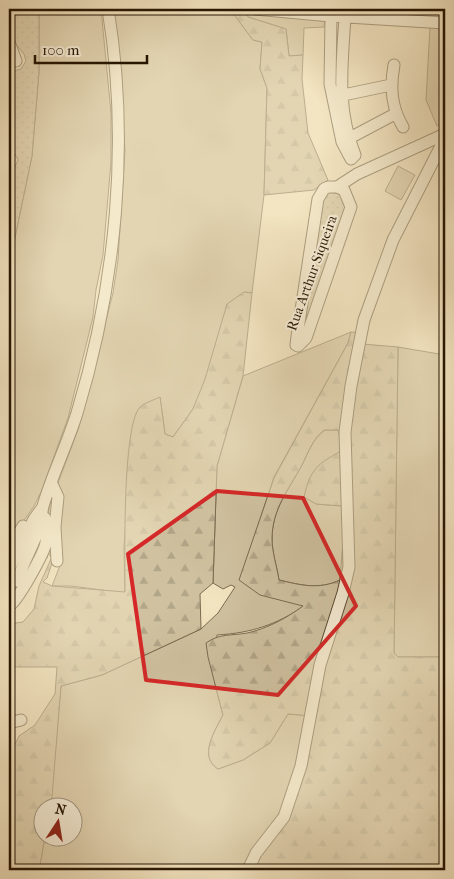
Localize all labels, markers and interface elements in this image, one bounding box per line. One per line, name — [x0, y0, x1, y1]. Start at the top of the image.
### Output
scale bar — [35, 32, 148, 64]
text: 100 m — [42, 41, 80, 59]
street label: Rua Arthur Siqueira — [283, 212, 341, 333]
north arrow — [32, 796, 82, 846]
text: N — [54, 800, 68, 819]

